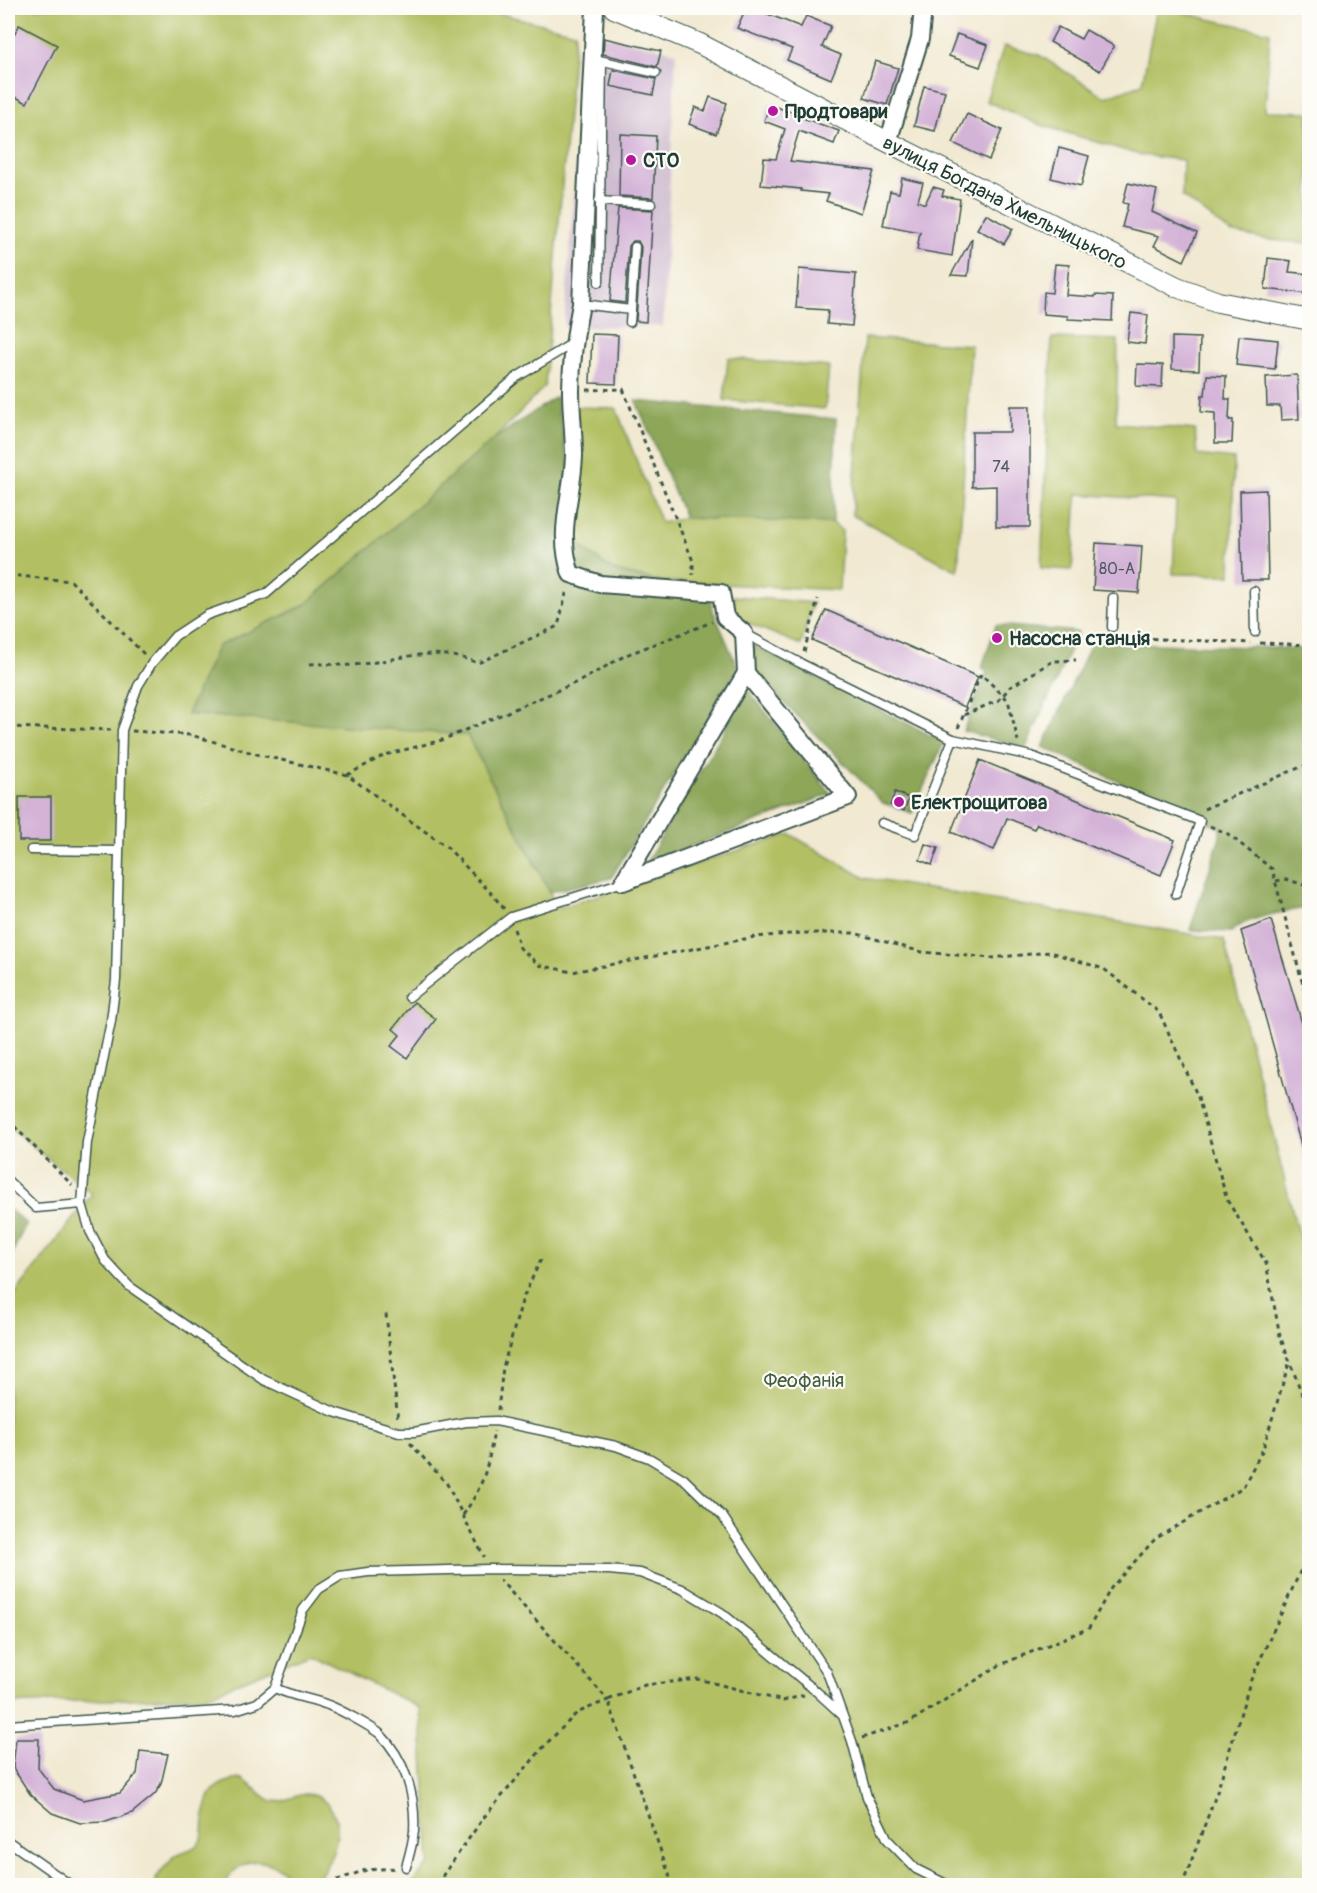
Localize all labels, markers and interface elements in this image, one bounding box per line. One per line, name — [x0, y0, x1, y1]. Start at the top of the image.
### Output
place label: Продтовари — [785, 99, 888, 124]
marker: Продтовари — [766, 104, 780, 118]
street label: вулиця Богдана Хмельницького — [879, 130, 1131, 275]
place label: СТО — [643, 148, 679, 173]
marker: СТО — [624, 153, 638, 167]
house number: 74 — [992, 457, 1010, 477]
house number: 80-А — [1099, 559, 1135, 579]
place label: Насосна станція — [1009, 626, 1150, 651]
marker: Насосна станція — [990, 631, 1004, 645]
place label: Електрощитова — [911, 790, 1047, 815]
marker: Електрощитова — [892, 795, 906, 809]
park label: Феофанія — [764, 1368, 844, 1393]

